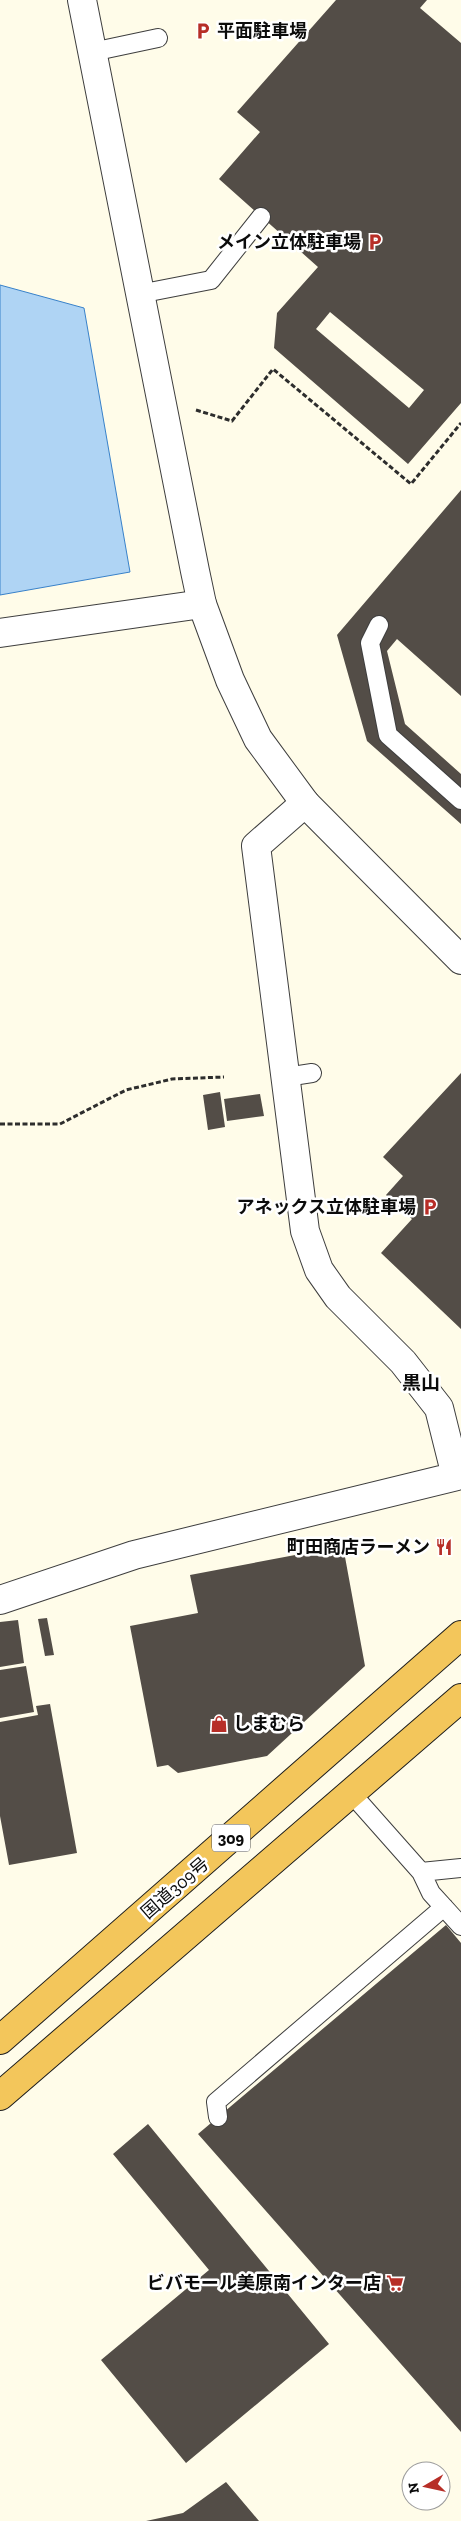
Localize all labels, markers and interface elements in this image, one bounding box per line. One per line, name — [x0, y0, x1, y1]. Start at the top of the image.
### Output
place label: 平面駐車場 — [217, 20, 307, 42]
parking icon: 平面駐車場 — [193, 21, 213, 41]
place label: メイン立体駐車場 — [217, 231, 361, 253]
parking icon: メイン立体駐車場 — [365, 232, 385, 252]
place label: アネックス立体駐車場 — [237, 1196, 416, 1218]
parking icon: アネックス立体駐車場 — [420, 1197, 440, 1217]
district label: 黒山 — [402, 1371, 440, 1394]
place label: 町田商店ラーメン — [287, 1536, 430, 1558]
restaurant icon: 町田商店ラーメン — [434, 1537, 454, 1557]
place label: しまむら — [233, 1713, 305, 1735]
shop icon: しまむら — [209, 1714, 229, 1734]
road number: 309 — [212, 1825, 250, 1852]
street label: 国道309号 — [137, 1853, 213, 1923]
place label: ビバモール美原南インター店 — [147, 2272, 381, 2294]
supermarket icon: ビバモール美原南インター店 — [385, 2273, 405, 2293]
north arrow — [401, 2461, 451, 2511]
text: N — [404, 2481, 423, 2495]

